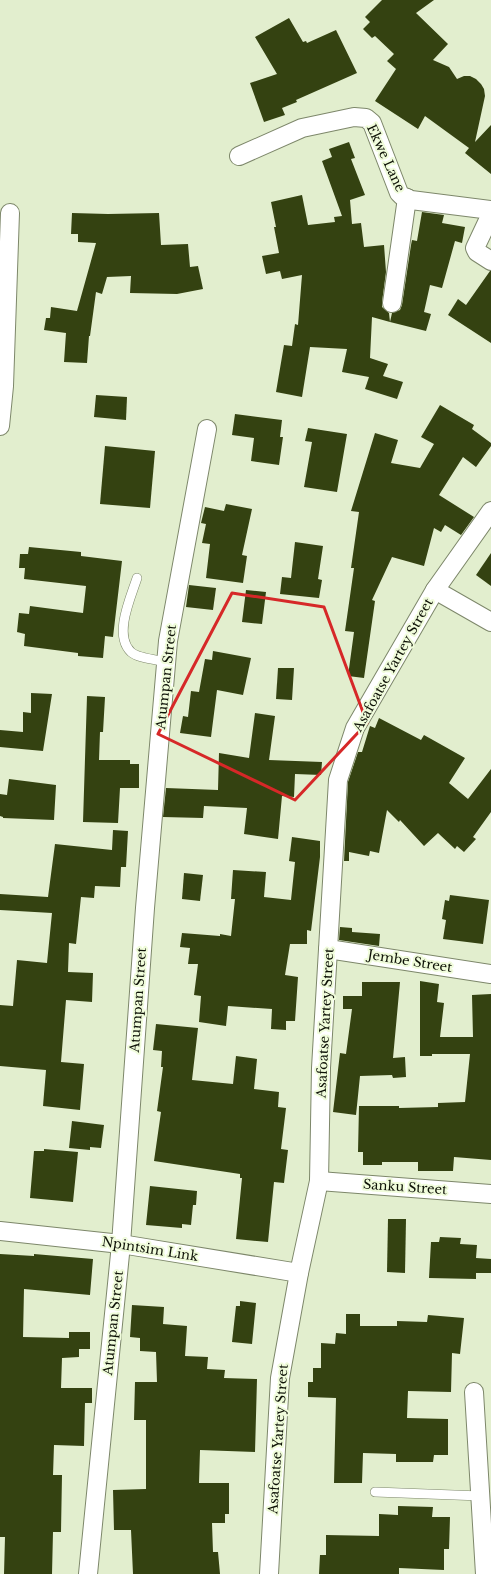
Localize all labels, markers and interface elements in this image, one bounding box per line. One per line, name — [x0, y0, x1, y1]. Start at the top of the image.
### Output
street label: Ekwe Lane — [363, 122, 409, 194]
street label: Asafoatse Yartey Street — [349, 595, 437, 736]
street label: Atumpan Street — [152, 624, 180, 731]
street label: Jembe Street — [365, 946, 453, 976]
street label: Atumpan Street — [126, 947, 150, 1054]
street label: Asafoatse Yartey Street — [313, 948, 337, 1099]
street label: Sanku Street — [362, 1176, 448, 1198]
street label: Npintsim Link — [101, 1233, 199, 1265]
street label: Atumpan Street — [99, 1270, 127, 1377]
street label: Asafoatse Yartey Street — [264, 1363, 292, 1515]

